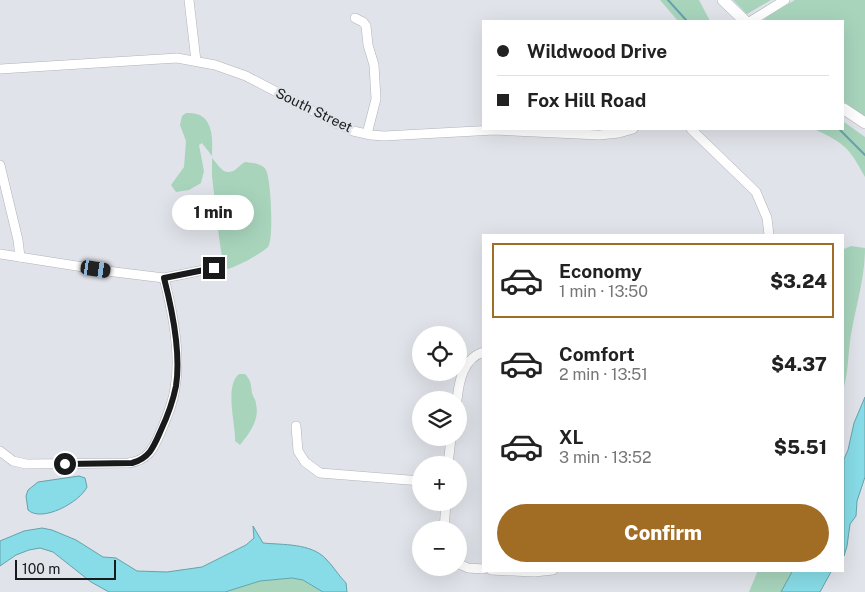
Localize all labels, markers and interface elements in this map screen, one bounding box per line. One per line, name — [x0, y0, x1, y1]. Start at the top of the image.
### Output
text: Wildwood Drive — [527, 40, 667, 62]
street label: South Street — [273, 85, 355, 135]
text: Fox Hill Road — [527, 89, 646, 111]
callout: 1 min — [173, 196, 255, 230]
text: 1 min — [193, 203, 233, 222]
route end — [203, 257, 225, 279]
icon: car — [499, 258, 544, 303]
car — [80, 259, 111, 279]
text: Economy — [559, 260, 642, 282]
text: $3.24 — [770, 270, 827, 292]
text: 1 min · 13:50 — [559, 282, 648, 301]
map controls — [412, 326, 467, 576]
button: locate — [412, 326, 467, 381]
icon: car — [499, 341, 544, 386]
text: Comfort — [559, 343, 635, 365]
text: $4.37 — [771, 353, 827, 375]
text: 2 min · 13:51 — [559, 365, 648, 384]
button: layers — [412, 391, 467, 446]
icon: car — [499, 424, 544, 469]
text: XL — [559, 426, 584, 448]
text: $5.51 — [774, 436, 827, 458]
text: 3 min · 13:52 — [559, 448, 651, 467]
route start — [54, 453, 76, 475]
button: + — [412, 456, 467, 511]
button: Confirm — [497, 504, 829, 562]
button: − — [412, 521, 467, 576]
scale bar — [15, 557, 116, 580]
text: 100 m — [22, 561, 60, 577]

